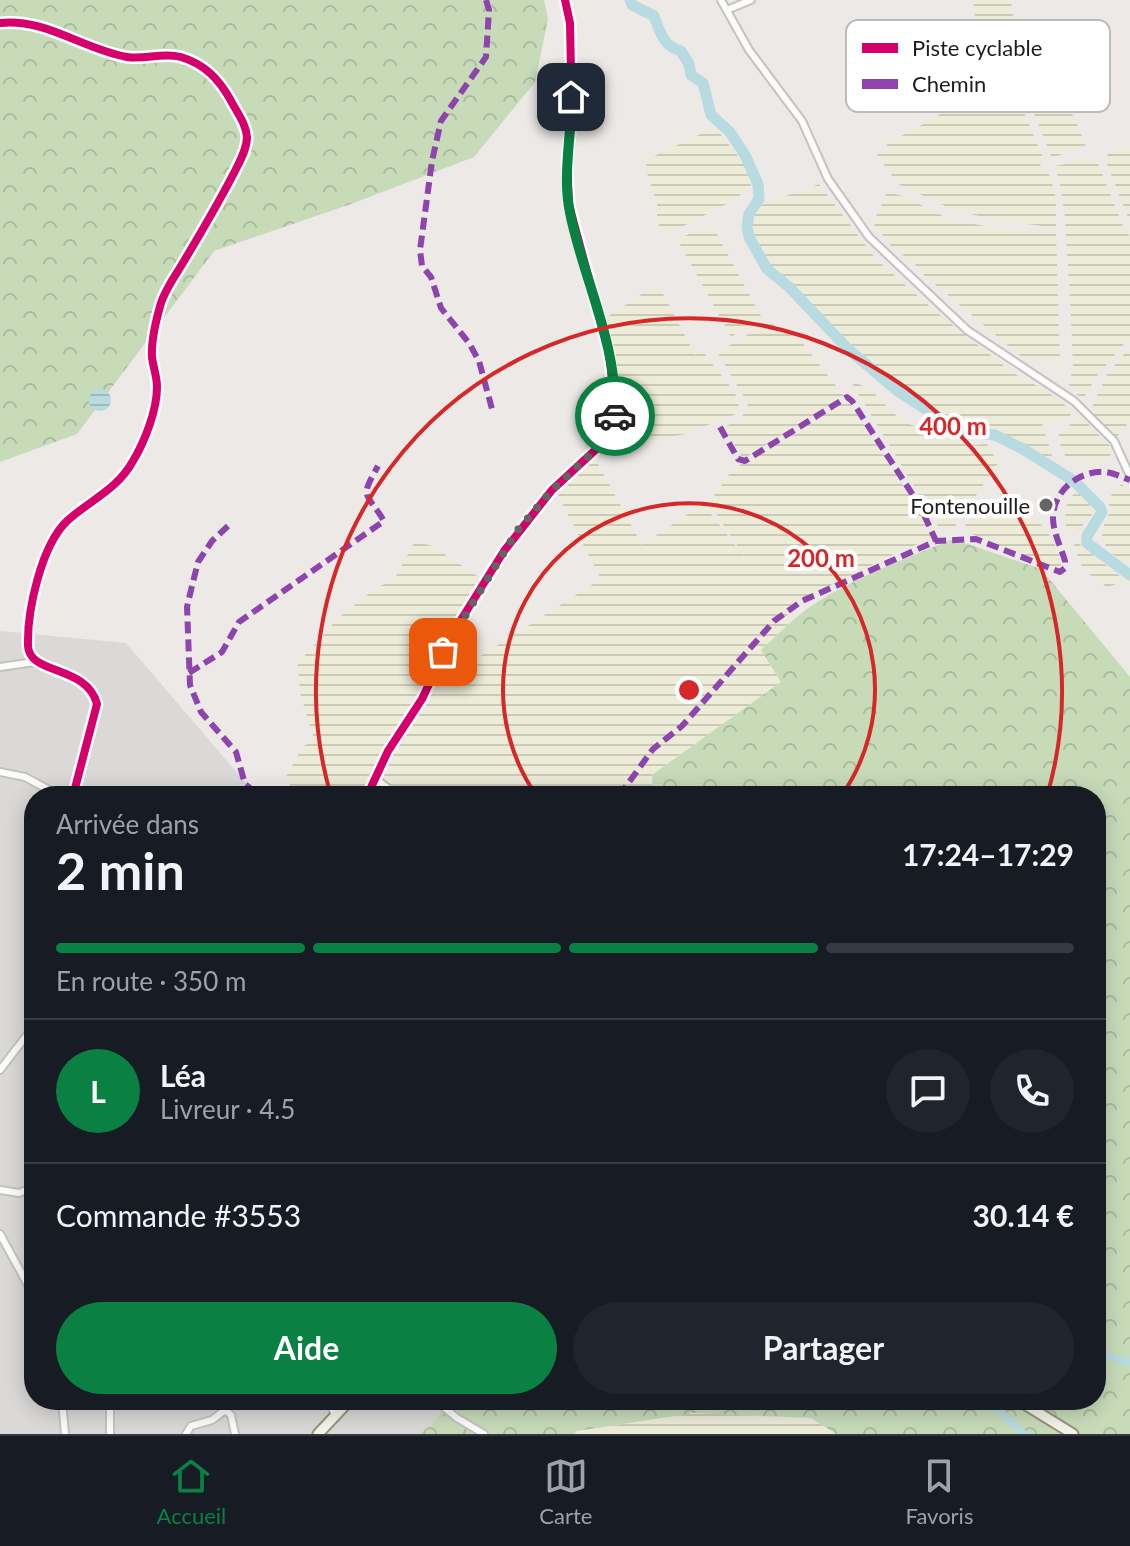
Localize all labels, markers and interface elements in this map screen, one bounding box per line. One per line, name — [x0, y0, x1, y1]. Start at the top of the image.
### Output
legend — [846, 20, 1110, 112]
text: Piste cyclable — [912, 34, 1042, 61]
pin — [537, 63, 605, 131]
text: Chemin — [912, 70, 986, 97]
icon: home — [549, 75, 593, 119]
courier — [575, 376, 655, 456]
icon: car — [593, 394, 637, 438]
text: 400 m — [919, 411, 987, 440]
place label: Fontenouille — [910, 492, 1030, 519]
marker: Fontenouille — [1037, 496, 1055, 514]
text: 200 m — [787, 543, 855, 572]
pin — [409, 618, 477, 686]
icon: bag — [421, 630, 465, 674]
centre of rings — [675, 676, 703, 704]
text: Arrivée dans — [56, 808, 199, 840]
text: 17:24–17:29 — [902, 836, 1074, 872]
text: 2 min — [56, 839, 185, 901]
text: En route · 350 m — [56, 965, 246, 997]
button: chat — [886, 1049, 970, 1133]
button: phone — [990, 1049, 1074, 1133]
text: Léa — [160, 1057, 206, 1093]
text: L — [90, 1073, 106, 1109]
text: Livreur · 4.5 — [160, 1093, 295, 1125]
text: Commande #3553 — [56, 1197, 301, 1233]
text: 30.14 € — [973, 1197, 1074, 1233]
button: Aide — [56, 1302, 557, 1394]
button: Partager — [573, 1302, 1074, 1394]
tab: Accueil — [157, 1454, 226, 1529]
tab: Carte — [539, 1454, 592, 1529]
tab: Favoris — [906, 1454, 973, 1529]

